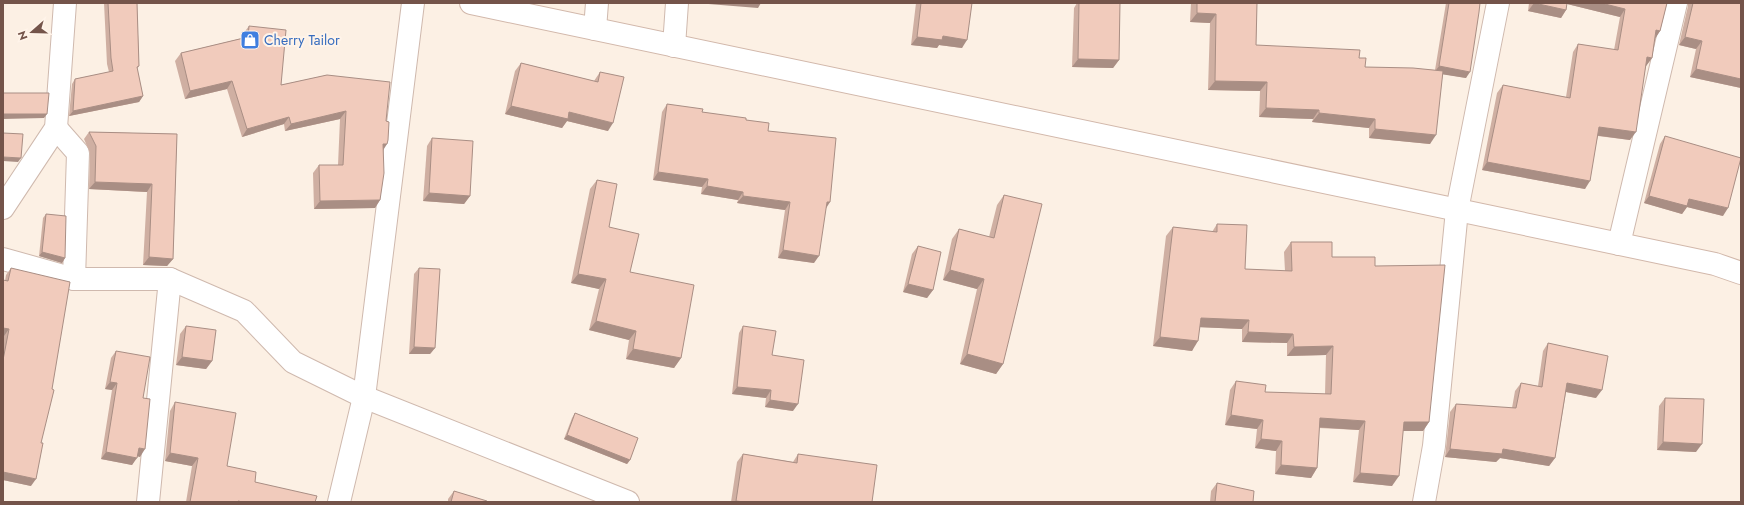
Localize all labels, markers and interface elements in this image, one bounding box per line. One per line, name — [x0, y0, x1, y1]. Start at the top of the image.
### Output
north arrow — [12, 12, 52, 52]
text: N — [14, 29, 32, 42]
shop icon: Cherry Tailor — [239, 29, 261, 51]
place label: Cherry Tailor — [264, 30, 340, 50]

